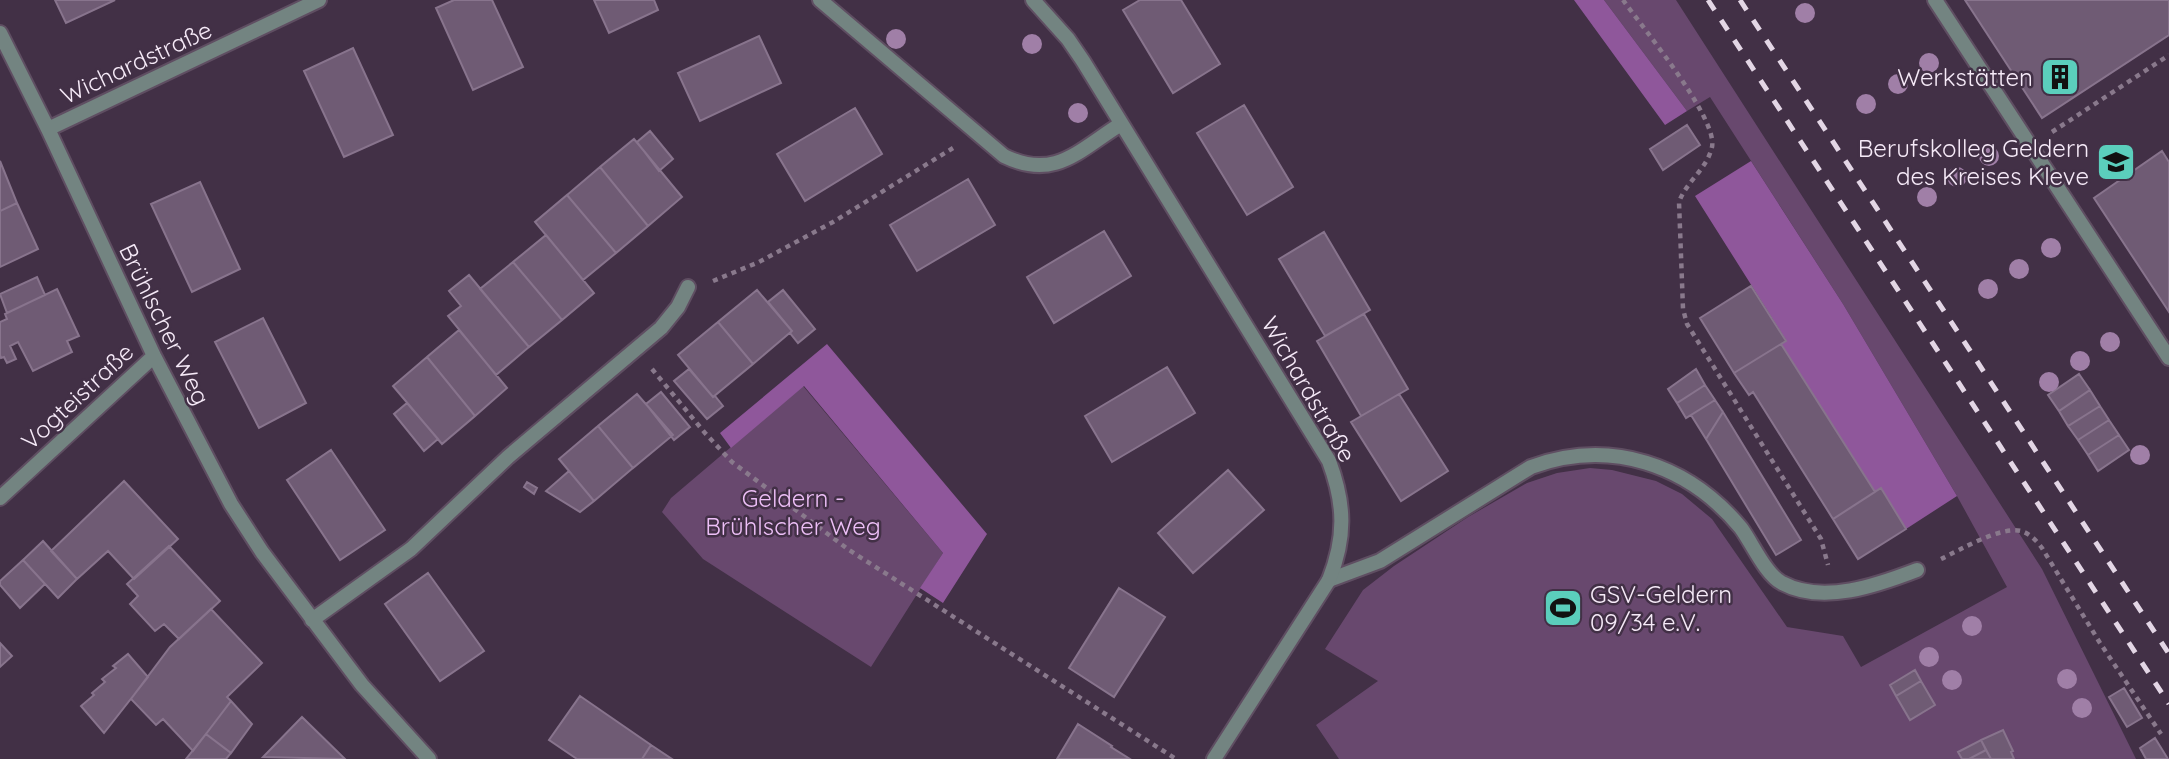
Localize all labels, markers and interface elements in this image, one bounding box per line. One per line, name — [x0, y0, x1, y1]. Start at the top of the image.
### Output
street label: Wichardstraße — [56, 14, 216, 110]
building icon: Werkstätten — [2039, 56, 2081, 98]
place label: Werkstätten — [1897, 62, 2033, 92]
place label: Berufskolleg Geldern des Kreises Kleve — [1858, 133, 2089, 191]
school or university icon: Berufskolleg Geldern des Kreises Kleve — [2095, 141, 2137, 183]
street label: Brühlscher Weg — [113, 239, 217, 409]
street label: Wichardstraße — [1255, 311, 1363, 467]
street label: Vogteistraße — [15, 336, 139, 456]
park label: Geldern - Brühlscher Weg — [705, 483, 881, 541]
place label: GSV-Geldern 09/34 e.V. — [1590, 579, 1732, 637]
sports icon: GSV-Geldern 09/34 e.V. — [1542, 587, 1584, 629]

